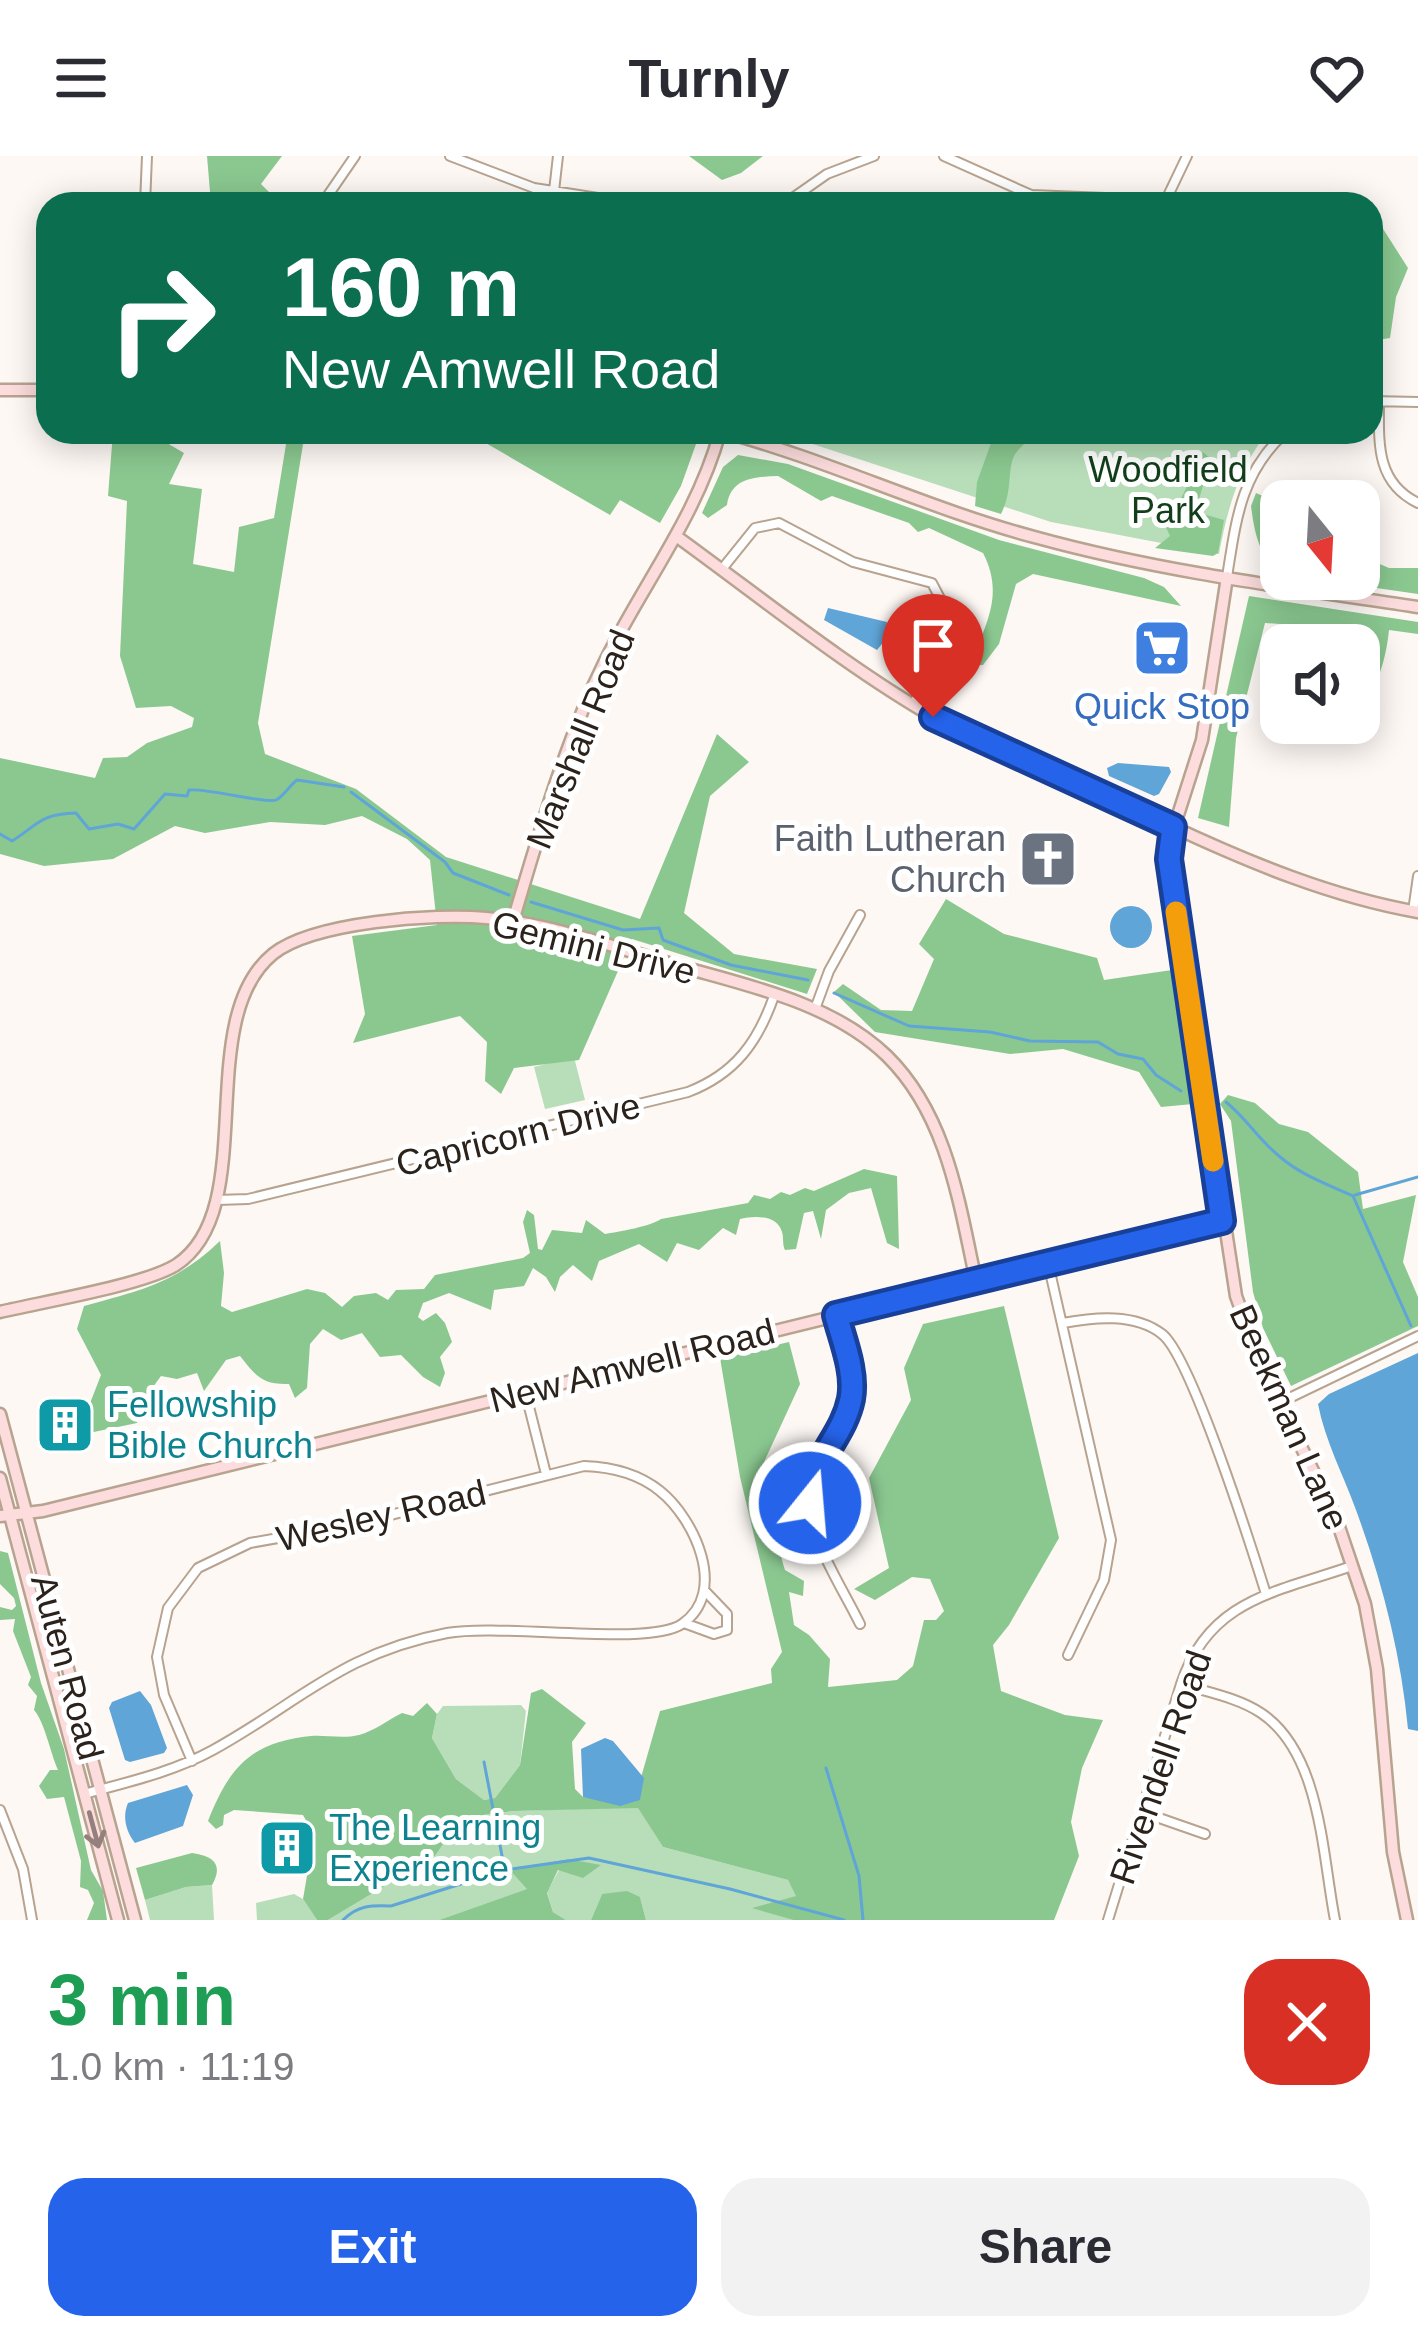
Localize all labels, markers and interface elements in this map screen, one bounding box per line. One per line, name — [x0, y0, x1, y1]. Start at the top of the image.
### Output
icon: menu — [48, 45, 114, 111]
icon: heart — [1304, 45, 1370, 111]
text: Turnly — [629, 48, 790, 108]
icon: right — [84, 240, 240, 396]
text: 160 m — [282, 240, 520, 334]
text: New Amwell Road — [282, 339, 720, 399]
park label: Woodfield Park — [1088, 449, 1248, 531]
north arrow — [1260, 480, 1380, 600]
map controls — [1260, 480, 1380, 744]
pin — [882, 594, 984, 717]
icon: arrive — [900, 612, 966, 678]
supermarket icon: Quick Stop — [1131, 617, 1193, 679]
street label: Marshall Road — [518, 624, 643, 854]
button: sound — [1260, 624, 1380, 744]
place label: Quick Stop — [1074, 686, 1250, 727]
place label: Faith Lutheran Church — [774, 818, 1006, 900]
church icon: Faith Lutheran Church — [1017, 828, 1079, 890]
street label: Gemini Drive — [488, 902, 700, 993]
street label: Capricorn Drive — [392, 1084, 644, 1185]
street label: Beekman Lane — [1222, 1298, 1358, 1536]
street label: New Amwell Road — [485, 1310, 779, 1421]
place label: Fellowship Bible Church — [107, 1384, 313, 1466]
building icon: Fellowship Bible Church — [34, 1394, 96, 1456]
position arrow — [747, 1440, 873, 1566]
street label: Wesley Road — [273, 1472, 490, 1559]
street label: Auten Road — [23, 1570, 112, 1764]
street label: Rivendell Road — [1101, 1645, 1220, 1889]
place label: The Learning Experience — [329, 1807, 541, 1889]
one-way arrow — [84, 1810, 106, 1848]
building icon: The Learning Experience — [256, 1817, 318, 1879]
button: close — [1244, 1959, 1370, 2085]
text: 3 min — [48, 1960, 236, 2040]
text: 1.0 km · 11:19 — [48, 2045, 294, 2088]
button: Exit — [48, 2178, 697, 2316]
button: Share — [721, 2178, 1370, 2316]

